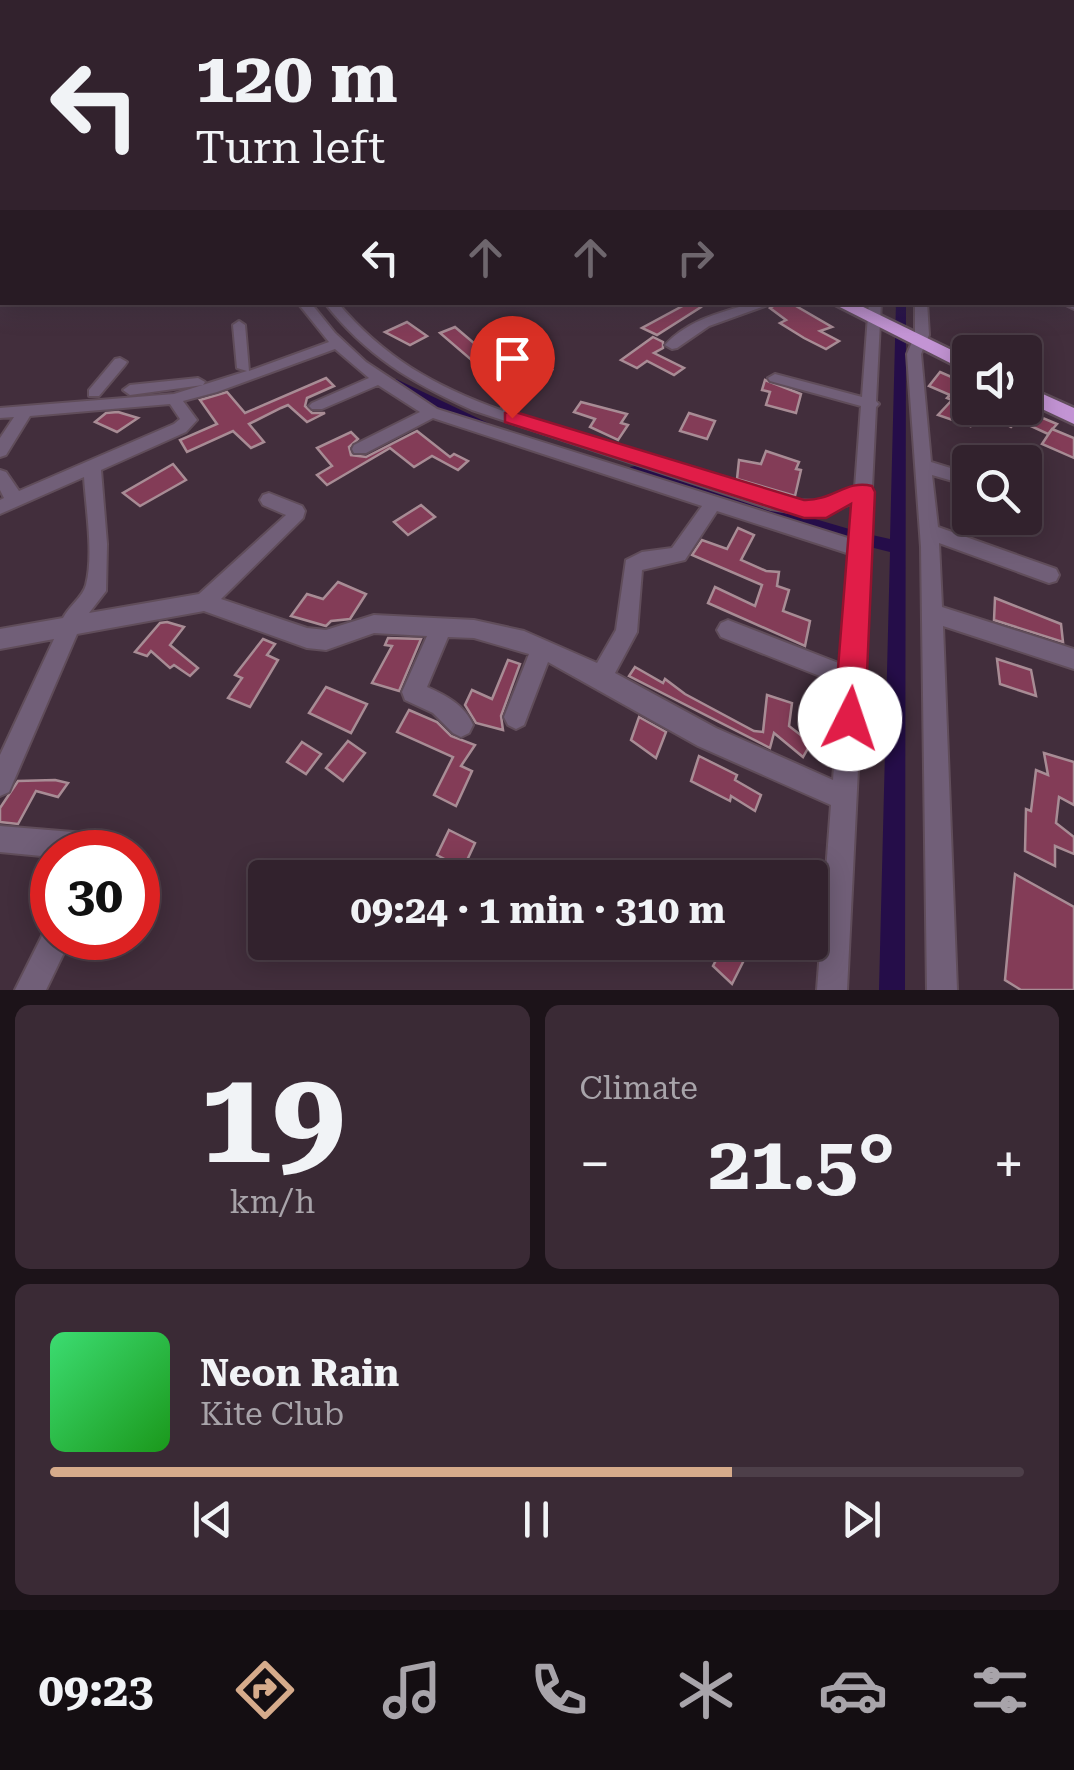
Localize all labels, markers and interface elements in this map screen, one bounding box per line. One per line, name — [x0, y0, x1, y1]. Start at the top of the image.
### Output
text: 120 m — [195, 37, 398, 119]
icon: left — [30, 40, 160, 170]
text: Turn left — [195, 121, 385, 174]
icon: left — [353, 230, 408, 285]
icon: ahead — [458, 230, 513, 285]
icon: ahead — [563, 230, 618, 285]
icon: right — [668, 230, 723, 285]
pin — [470, 316, 555, 419]
icon: arrive — [485, 331, 540, 386]
map controls — [952, 335, 1042, 535]
button: sound — [952, 335, 1042, 425]
button: search — [952, 445, 1042, 535]
position arrow — [798, 667, 902, 771]
speed limit sign: 30 — [30, 830, 160, 960]
text: 09:24 · 1 min · 310 m — [351, 888, 725, 932]
text: 19 — [199, 1041, 345, 1194]
text: Climate — [580, 1069, 698, 1107]
text: 21.5° — [708, 1119, 895, 1207]
text: − — [580, 1132, 610, 1196]
text: + — [993, 1132, 1024, 1196]
text: km/h — [229, 1183, 315, 1221]
text: Neon Rain — [200, 1351, 399, 1395]
text: Kite Club — [200, 1395, 344, 1433]
icon: previous — [185, 1492, 240, 1547]
icon: pause — [509, 1492, 564, 1547]
icon: next — [834, 1492, 889, 1547]
icon: directions — [230, 1655, 300, 1725]
icon: music — [377, 1655, 447, 1725]
icon: phone — [524, 1655, 594, 1725]
icon: climate — [671, 1655, 741, 1725]
icon: car — [818, 1655, 888, 1725]
icon: filters — [965, 1655, 1035, 1725]
text: 09:23 — [39, 1664, 153, 1717]

